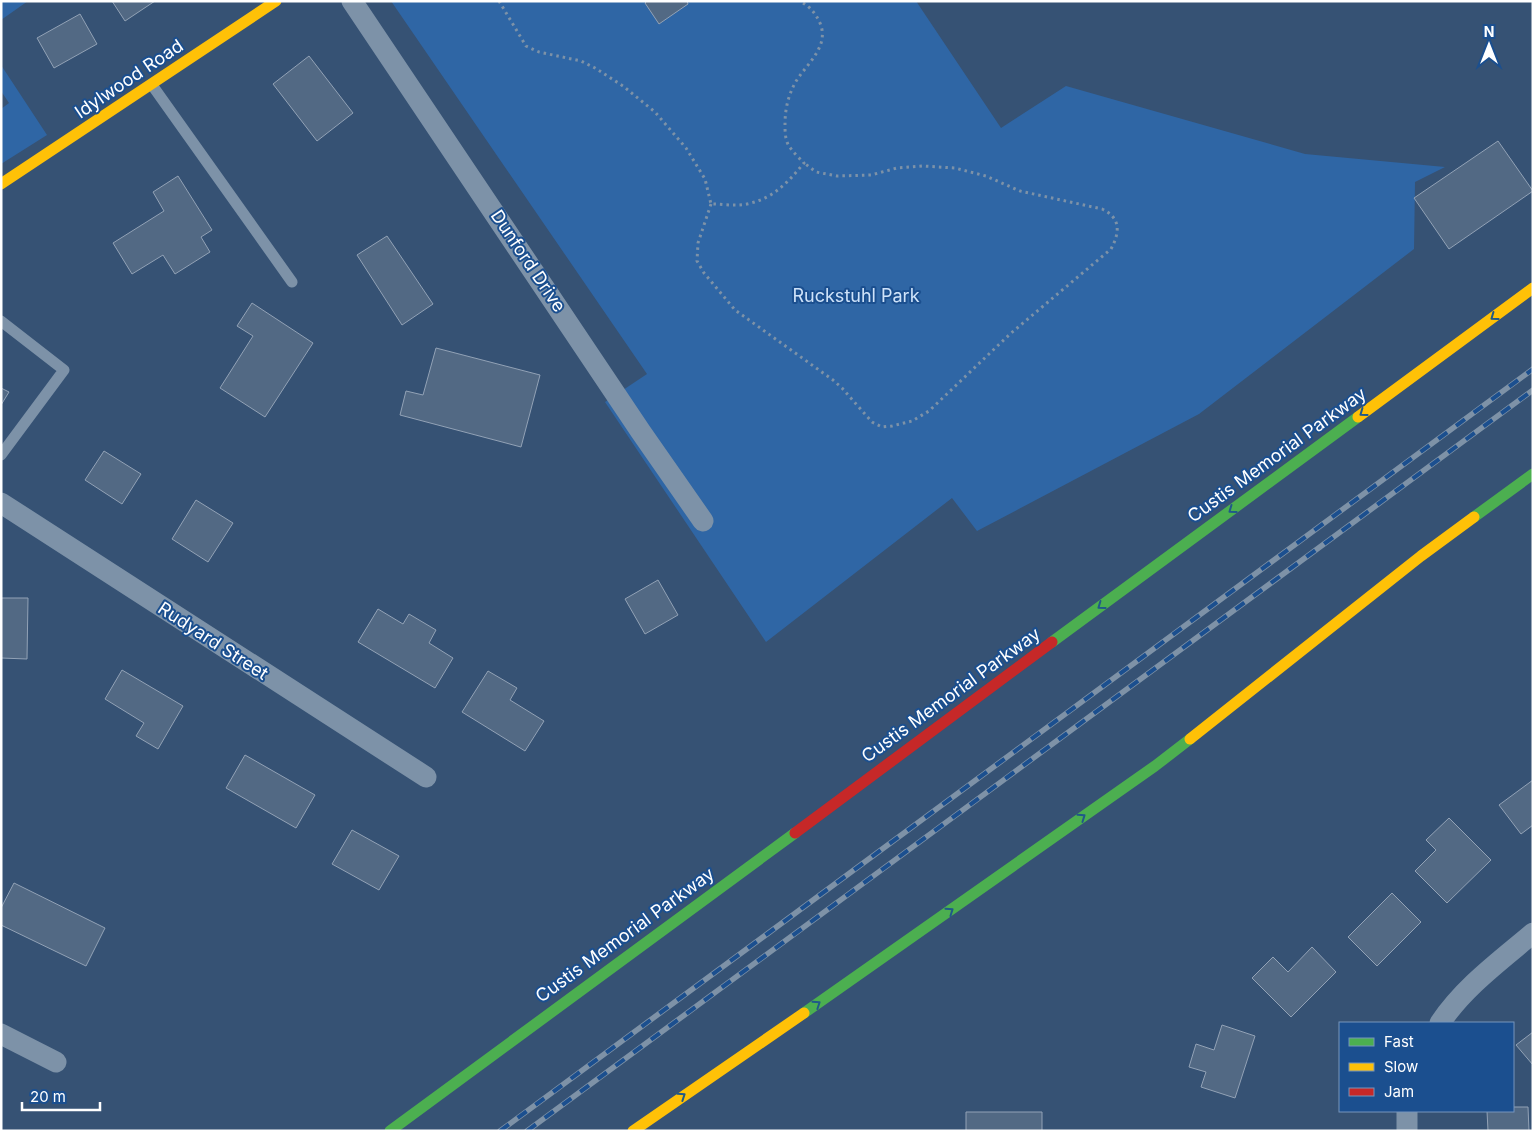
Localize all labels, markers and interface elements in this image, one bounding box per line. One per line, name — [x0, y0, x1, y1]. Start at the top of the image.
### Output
north arrow — [1464, 20, 1514, 70]
text: N — [1484, 23, 1494, 40]
street label: Idylwood Road — [71, 35, 187, 123]
street label: Dunford Drive — [487, 206, 570, 316]
park label: Ruckstuhl Park — [792, 285, 920, 306]
one-way arrow — [1490, 311, 1500, 320]
street label: Custis Memorial Parkway — [1183, 383, 1370, 526]
one-way arrow — [1360, 408, 1369, 416]
one-way arrow — [1228, 504, 1238, 513]
street label: Rudyard Street — [154, 597, 272, 684]
one-way arrow — [1097, 600, 1107, 609]
street label: Custis Memorial Parkway — [857, 623, 1044, 766]
one-way arrow — [1076, 814, 1086, 823]
street label: Custis Memorial Parkway — [531, 863, 718, 1006]
one-way arrow — [944, 909, 953, 917]
one-way arrow — [811, 1001, 820, 1010]
legend — [1339, 1022, 1514, 1112]
text: Fast — [1384, 1032, 1414, 1051]
text: Slow — [1384, 1057, 1418, 1076]
scale bar — [22, 1080, 100, 1112]
text: Jam — [1384, 1082, 1414, 1101]
text: 20 m — [30, 1087, 66, 1106]
one-way arrow — [677, 1093, 686, 1102]

